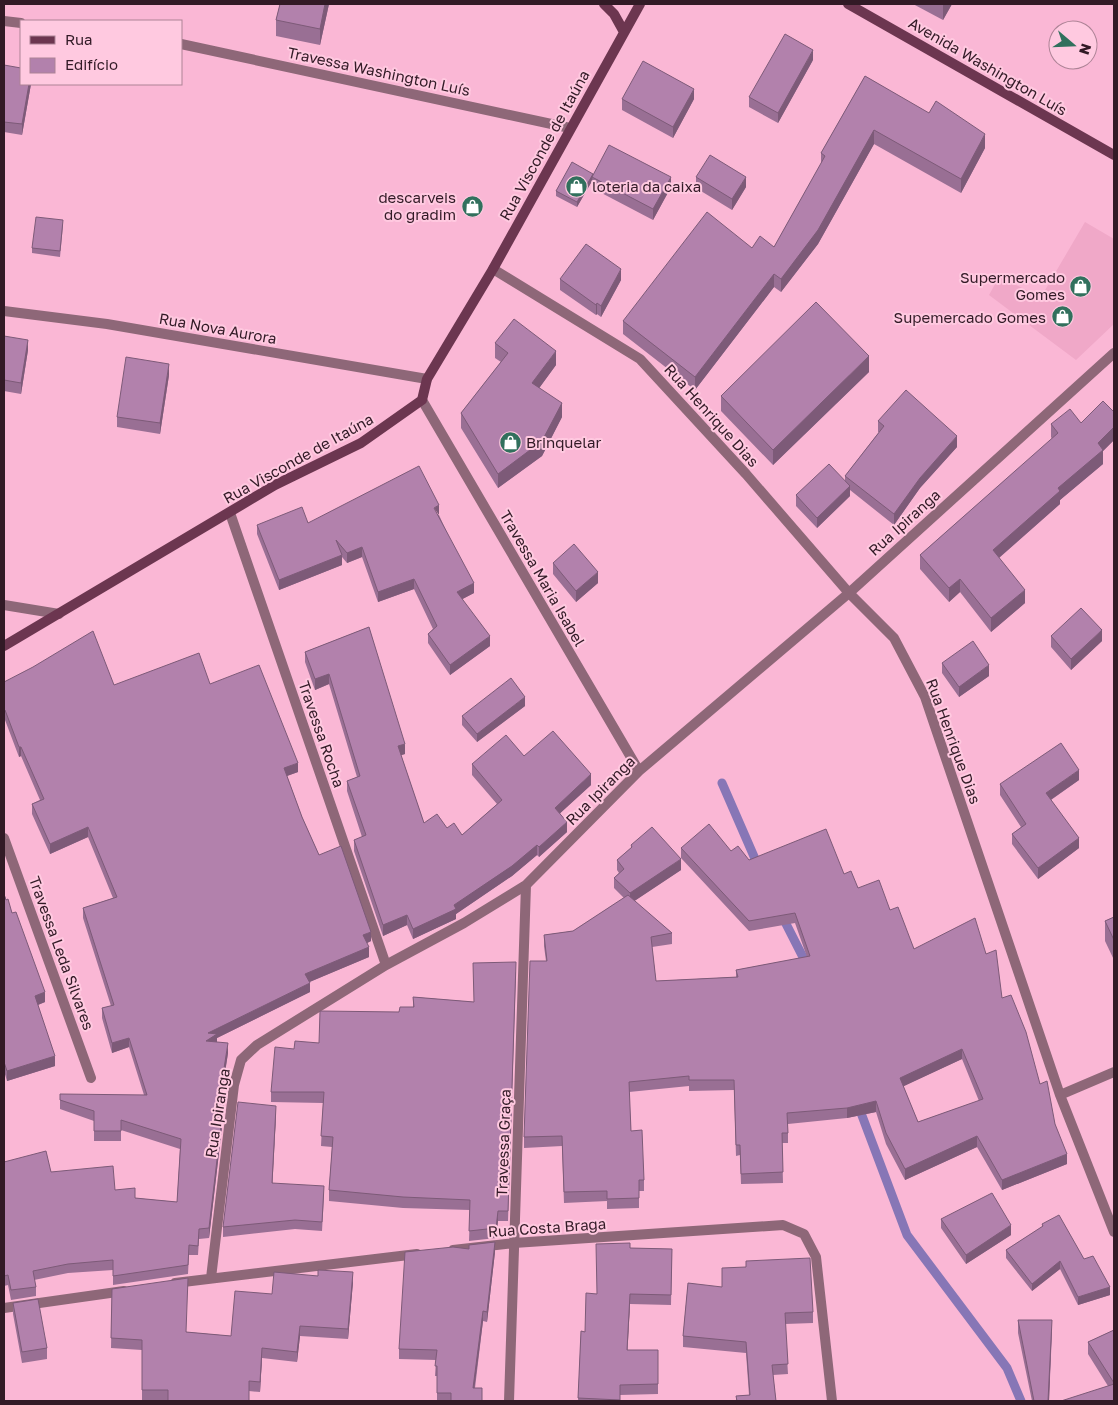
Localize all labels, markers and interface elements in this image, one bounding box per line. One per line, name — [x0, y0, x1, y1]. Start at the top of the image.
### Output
street label: Avenida Washington Luís — [906, 13, 1070, 119]
legend — [20, 20, 182, 85]
north arrow — [1048, 20, 1098, 70]
text: Rua — [65, 30, 92, 48]
text: N — [1076, 42, 1096, 57]
street label: Travessa Washington Luís — [286, 43, 472, 99]
text: Edifício — [65, 55, 118, 73]
street label: Rua Visconde de Itaúna — [495, 67, 593, 223]
shop icon: loteria da caixa — [564, 174, 588, 198]
place label: loteria da caixa — [592, 177, 701, 195]
place label: descarveis do gradim — [378, 188, 456, 223]
shop icon: descarveis do gradim — [460, 194, 484, 218]
place label: Supermercado Gomes — [960, 268, 1065, 303]
shop icon: Supermercado Gomes — [1069, 274, 1093, 298]
shop icon: Supemercado Gomes — [1050, 305, 1074, 329]
place label: Supemercado Gomes — [894, 308, 1046, 326]
street label: Rua Nova Aurora — [158, 309, 278, 347]
street label: Rua Henrique Dias — [661, 360, 763, 470]
street label: Rua Visconde de Itaúna — [220, 409, 376, 507]
shop icon: Brinquelar — [498, 430, 522, 454]
place label: Brinquelar — [526, 433, 601, 451]
street label: Rua Ipiranga — [864, 485, 944, 559]
street label: Travessa Maria Isabel — [497, 507, 589, 649]
street label: Rua Henrique Dias — [923, 676, 985, 806]
street label: Travessa Rocha — [295, 678, 349, 790]
street label: Rua Ipiranga — [562, 752, 638, 828]
street label: Travessa Leda Silvares — [26, 874, 98, 1032]
street label: Rua Ipiranga — [201, 1067, 233, 1159]
street label: Travessa Graça — [492, 1089, 514, 1197]
street label: Rua Costa Braga — [487, 1214, 607, 1240]

